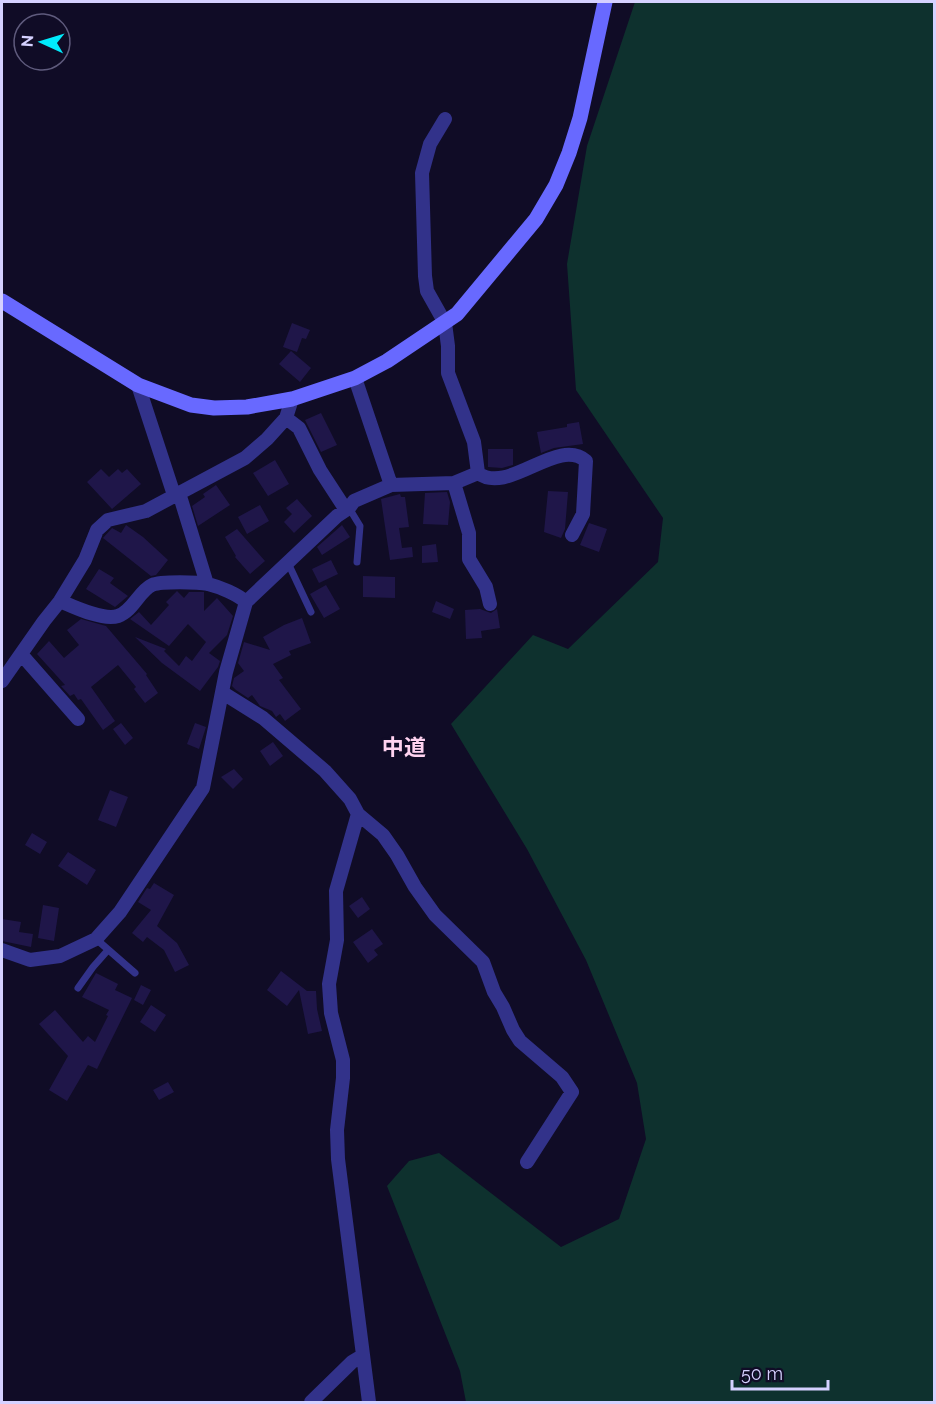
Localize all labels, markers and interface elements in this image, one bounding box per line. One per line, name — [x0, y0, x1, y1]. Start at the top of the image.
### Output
north arrow — [12, 12, 72, 72]
text: N — [18, 34, 37, 48]
district label: 中道 — [382, 734, 426, 760]
scale bar — [732, 1353, 828, 1391]
text: 50 m — [741, 1363, 783, 1384]

